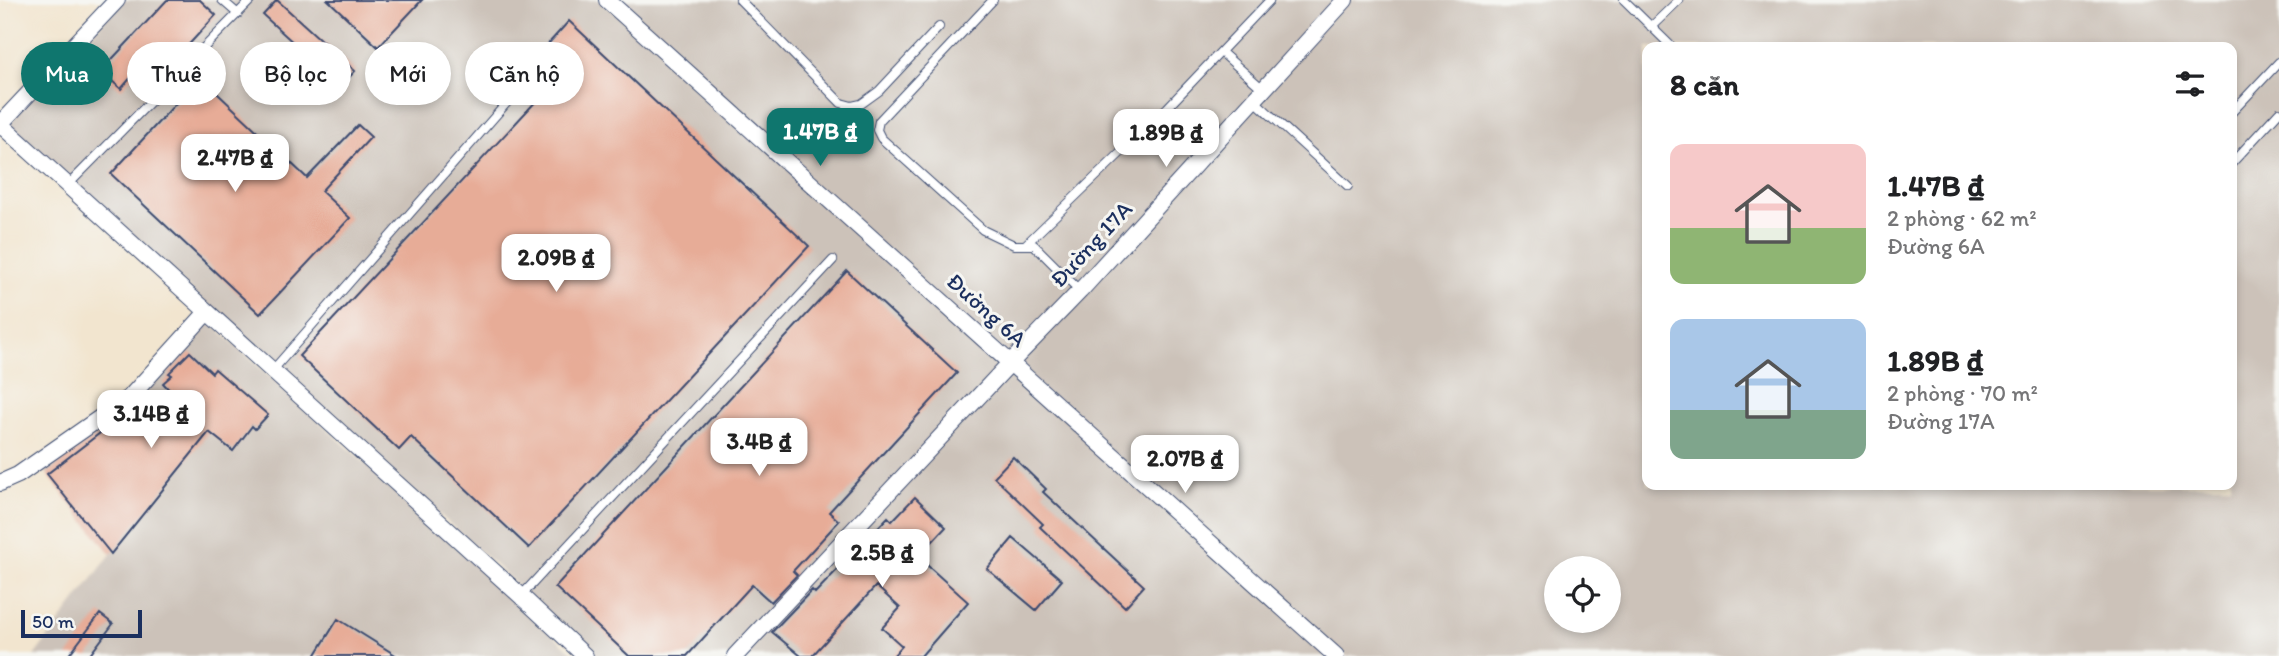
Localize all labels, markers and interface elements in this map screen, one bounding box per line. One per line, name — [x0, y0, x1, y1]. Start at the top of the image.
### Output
chip: Mua — [21, 42, 113, 105]
chip: Thuê — [127, 42, 226, 105]
chip: Bộ lọc — [240, 42, 351, 105]
chip: Mới — [365, 42, 451, 105]
chip: Căn hộ — [465, 42, 584, 105]
icon: filters — [2171, 65, 2209, 103]
text: 8 căn — [1670, 66, 1739, 103]
pin: 1.47B ₫ — [755, 108, 885, 168]
pin: 1.89B ₫ — [1101, 110, 1231, 169]
text: 1.47B ₫ — [783, 117, 857, 145]
text: 1.89B ₫ — [1129, 118, 1203, 146]
pin: 2.47B ₫ — [170, 134, 300, 194]
text: 2.47B ₫ — [197, 143, 273, 171]
text: 1.47B ₫ — [1887, 167, 1984, 204]
icon: home — [1726, 172, 1810, 256]
street label: Đường 17A — [1044, 195, 1138, 293]
text: 2 phòng · 62 m² — [1887, 204, 2037, 232]
text: Đường 6A — [1887, 232, 1985, 260]
pin: 2.09B ₫ — [491, 234, 621, 294]
text: 2.09B ₫ — [517, 243, 595, 271]
street label: Đường 6A — [941, 267, 1033, 353]
text: 1.89B ₫ — [1887, 342, 1984, 379]
icon: home — [1726, 347, 1810, 431]
text: 2 phòng · 70 m² — [1887, 379, 2038, 407]
pin: 3.14B ₫ — [86, 391, 216, 450]
text: 3.14B ₫ — [113, 399, 189, 427]
text: Đường 17A — [1887, 407, 1995, 435]
pin: 3.4B ₫ — [702, 419, 816, 478]
text: 3.4B ₫ — [726, 427, 792, 455]
pin: 2.07B ₫ — [1120, 435, 1250, 495]
text: 2.07B ₫ — [1147, 444, 1223, 472]
pin: 2.5B ₫ — [825, 530, 939, 589]
text: 2.5B ₫ — [851, 538, 913, 566]
map controls — [1544, 556, 1621, 633]
button: locate — [1544, 556, 1621, 633]
scale bar — [21, 607, 142, 639]
text: 50 m — [32, 610, 74, 633]

